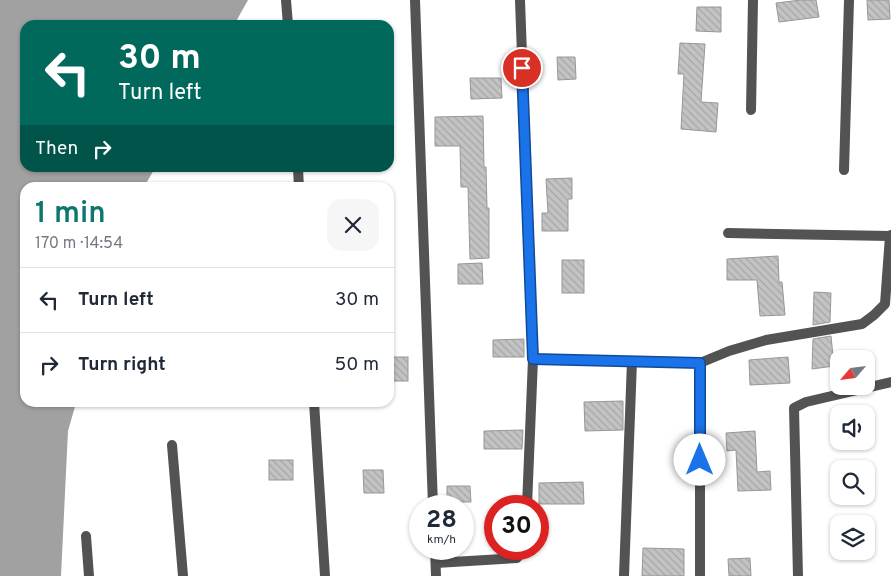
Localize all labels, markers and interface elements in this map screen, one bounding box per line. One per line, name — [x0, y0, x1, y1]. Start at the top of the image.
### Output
text: 30 m — [118, 37, 201, 81]
icon: left — [35, 40, 100, 105]
pin — [501, 47, 543, 89]
icon: arrive — [508, 54, 536, 82]
text: Turn left — [118, 80, 201, 107]
icon: right — [88, 135, 116, 163]
text: Then — [35, 137, 78, 161]
text: 1 min — [35, 196, 106, 233]
button: close — [327, 199, 379, 251]
text: 170 m · 14:54 — [35, 234, 123, 254]
icon: left — [35, 286, 63, 314]
text: Turn left — [78, 288, 154, 312]
text: 30 m — [335, 288, 379, 312]
north arrow — [830, 350, 875, 395]
map controls — [830, 350, 875, 560]
icon: right — [35, 351, 63, 379]
text: Turn right — [78, 353, 166, 377]
text: 50 m — [334, 353, 379, 377]
button: sound — [830, 405, 875, 450]
position arrow — [673, 433, 725, 485]
button: search — [830, 460, 875, 505]
speed limit sign: 30 — [484, 495, 549, 560]
text: 28 — [426, 505, 457, 537]
button: layers — [830, 515, 875, 560]
text: km/h — [427, 532, 456, 548]

